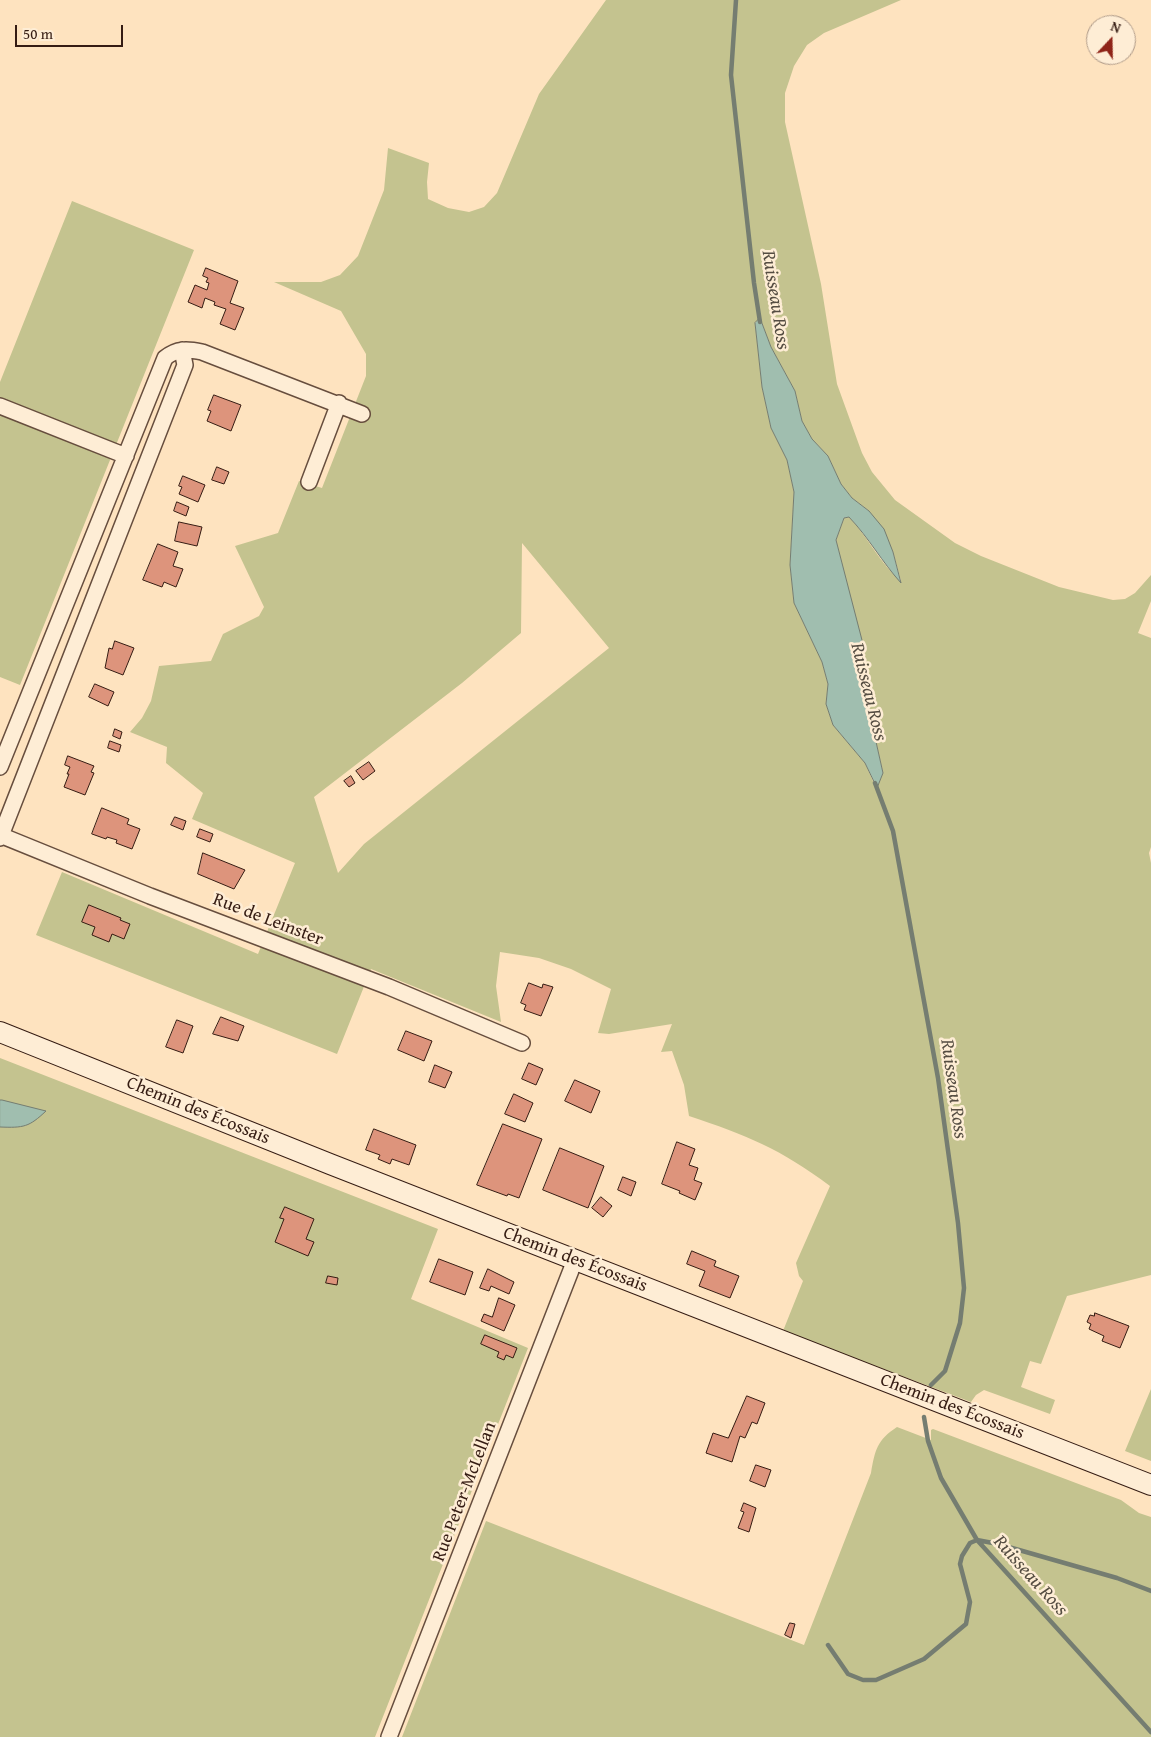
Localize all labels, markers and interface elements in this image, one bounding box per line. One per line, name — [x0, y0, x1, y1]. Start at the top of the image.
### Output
scale bar — [18, 15, 125, 47]
north arrow — [1086, 15, 1136, 65]
text: N — [1108, 16, 1124, 38]
text: 50 m — [23, 23, 53, 44]
water label: Ruisseau Ross — [756, 249, 794, 351]
water label: Ruisseau Ross — [845, 641, 891, 743]
street label: Rue de Leinster — [210, 889, 326, 951]
water label: Ruisseau Ross — [935, 1038, 971, 1140]
street label: Chemin des Écossais — [123, 1072, 273, 1150]
street label: Chemin des Écossais — [500, 1223, 650, 1297]
street label: Chemin des Écossais — [877, 1370, 1027, 1444]
street label: Rue Peter-McLellan — [428, 1419, 502, 1565]
water label: Ruisseau Ross — [988, 1531, 1072, 1621]

